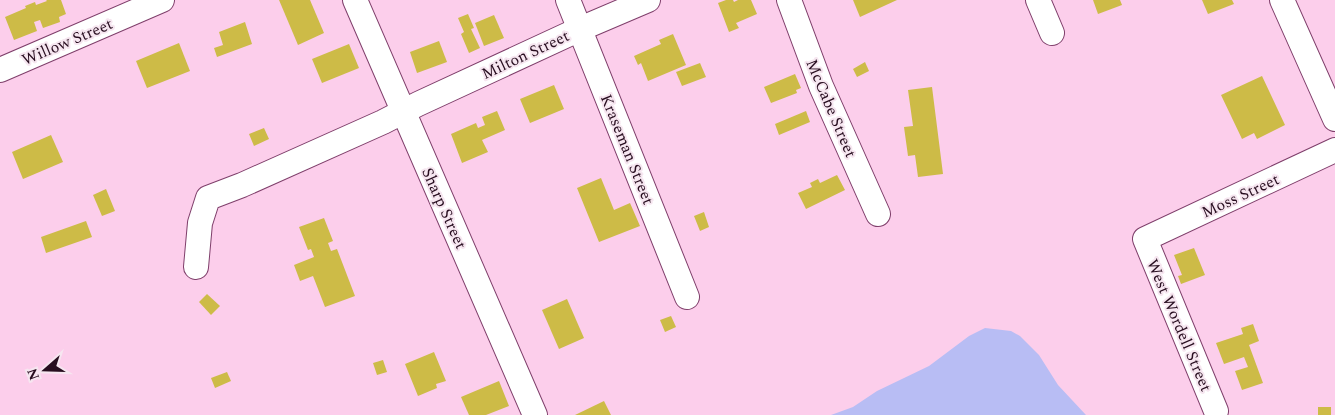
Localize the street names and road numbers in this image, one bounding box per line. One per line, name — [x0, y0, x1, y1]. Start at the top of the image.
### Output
street label: Willow Street — [18, 12, 117, 72]
street label: Milton Street — [477, 24, 574, 86]
street label: McCabe Street — [799, 55, 863, 162]
street label: Kraseman Street — [594, 91, 660, 209]
street label: Sharp Street — [415, 164, 473, 253]
street label: Moss Street — [1197, 167, 1284, 224]
street label: West Wordell Street — [1140, 255, 1218, 396]

